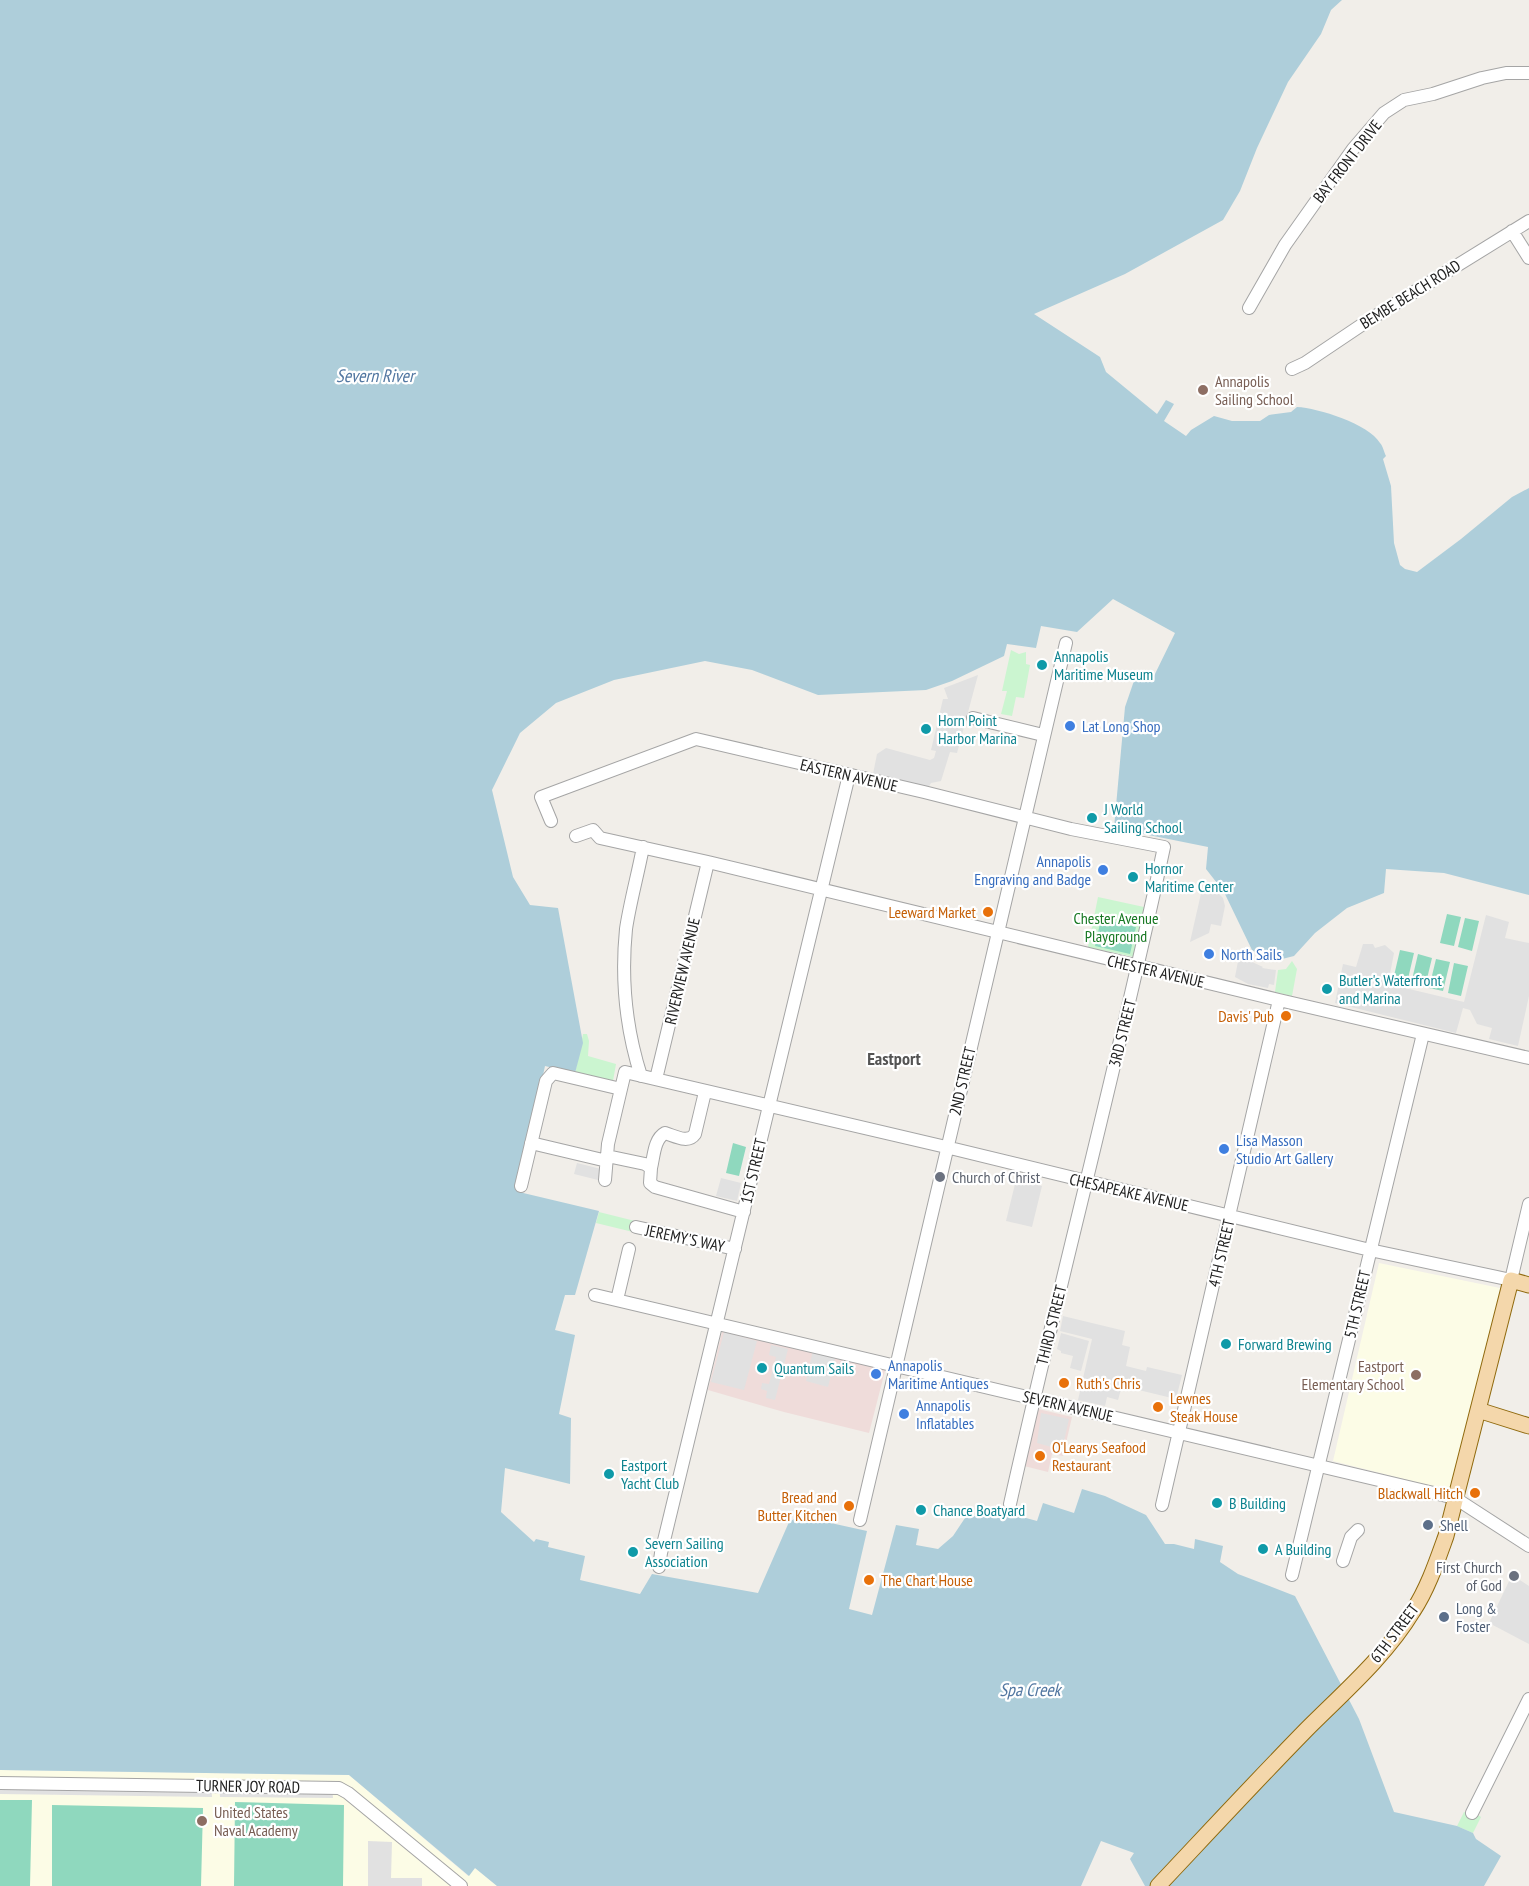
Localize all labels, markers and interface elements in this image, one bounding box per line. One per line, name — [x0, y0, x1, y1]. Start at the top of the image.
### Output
street label: BAY FRONT DRIVE — [1308, 115, 1386, 207]
street label: BEMBE BEACH ROAD — [1356, 255, 1464, 333]
water label: Severn River — [336, 364, 417, 387]
place label: Annapolis Sailing School — [1215, 371, 1294, 409]
marker: Annapolis Sailing School — [1196, 383, 1210, 397]
place label: Annapolis Maritime Museum — [1054, 646, 1153, 684]
marker: Annapolis Maritime Museum — [1035, 658, 1049, 672]
place label: Horn Point Harbor Marina — [938, 710, 1017, 748]
place label: Lat Long Shop — [1082, 716, 1161, 736]
marker: Lat Long Shop — [1063, 719, 1077, 733]
marker: Horn Point Harbor Marina — [919, 722, 933, 736]
street label: EASTERN AVENUE — [798, 754, 900, 796]
place label: J World Sailing School — [1103, 799, 1183, 837]
marker: J World Sailing School — [1085, 811, 1099, 825]
place label: Annapolis Engraving and Badge — [974, 851, 1091, 889]
place label: Hornor Maritime Center — [1145, 858, 1234, 896]
marker: Annapolis Engraving and Badge — [1096, 863, 1110, 877]
marker: Hornor Maritime Center — [1126, 870, 1140, 884]
place label: Leeward Market — [889, 902, 977, 922]
marker: Leeward Market — [981, 905, 995, 919]
park label: Chester Avenue Playground — [1073, 908, 1159, 946]
street label: RIVERVIEW AVENUE — [660, 915, 704, 1026]
place label: North Sails — [1221, 944, 1282, 964]
marker: North Sails — [1202, 947, 1216, 961]
street label: CHESTER AVENUE — [1105, 950, 1207, 992]
place label: Butler's Waterfront and Marina — [1339, 970, 1443, 1008]
marker: Butler's Waterfront and Marina — [1320, 982, 1334, 996]
street label: 3RD STREET — [1104, 997, 1140, 1069]
place label: Davis' Pub — [1218, 1006, 1274, 1026]
marker: Davis' Pub — [1279, 1009, 1293, 1023]
street label: 2ND STREET — [944, 1045, 980, 1117]
district label: Eastport — [867, 1047, 922, 1070]
place label: Lisa Masson Studio Art Gallery — [1236, 1130, 1333, 1168]
street label: 1ST STREET — [736, 1136, 770, 1206]
marker: Lisa Masson Studio Art Gallery — [1217, 1142, 1231, 1156]
place label: Church of Christ — [952, 1167, 1041, 1187]
street label: CHESAPEAKE AVENUE — [1068, 1169, 1191, 1215]
marker: Church of Christ — [933, 1170, 947, 1184]
street label: 4TH STREET — [1204, 1217, 1238, 1289]
street label: JEREMY'S WAY — [643, 1220, 727, 1256]
street label: 5TH STREET — [1340, 1268, 1374, 1340]
street label: THIRD STREET — [1031, 1283, 1071, 1367]
place label: Forward Brewing — [1238, 1334, 1332, 1354]
marker: Forward Brewing — [1219, 1337, 1233, 1351]
place label: Annapolis Maritime Antiques — [888, 1355, 989, 1393]
place label: Eastport Elementary School — [1301, 1356, 1405, 1394]
place label: Quantum Sails — [774, 1358, 854, 1378]
marker: Quantum Sails — [755, 1361, 769, 1375]
marker: Annapolis Maritime Antiques — [869, 1367, 883, 1381]
marker: Eastport Elementary School — [1409, 1368, 1423, 1382]
place label: Ruth's Chris — [1076, 1373, 1141, 1393]
marker: Ruth's Chris — [1057, 1376, 1071, 1390]
street label: SEVERN AVENUE — [1021, 1386, 1115, 1426]
place label: Lewnes Steak House — [1170, 1388, 1238, 1426]
place label: Annapolis Inflatables — [916, 1395, 974, 1433]
marker: Lewnes Steak House — [1151, 1400, 1165, 1414]
marker: Annapolis Inflatables — [897, 1407, 911, 1421]
place label: O'Learys Seafood Restaurant — [1052, 1437, 1146, 1475]
marker: O'Learys Seafood Restaurant — [1033, 1449, 1047, 1463]
place label: Eastport Yacht Club — [621, 1455, 679, 1493]
marker: Eastport Yacht Club — [602, 1467, 616, 1481]
place label: Blackwall Hitch — [1378, 1483, 1463, 1503]
marker: Blackwall Hitch — [1468, 1486, 1482, 1500]
place label: Bread and Butter Kitchen — [757, 1487, 837, 1525]
place label: B Building — [1229, 1493, 1286, 1513]
marker: B Building — [1210, 1496, 1224, 1510]
marker: Bread and Butter Kitchen — [842, 1499, 856, 1513]
place label: Chance Boatyard — [933, 1500, 1025, 1520]
marker: Chance Boatyard — [914, 1503, 928, 1517]
place label: Shell — [1440, 1515, 1468, 1535]
marker: Shell — [1421, 1518, 1435, 1532]
place label: Severn Sailing Association — [645, 1533, 724, 1571]
place label: A Building — [1275, 1539, 1331, 1559]
marker: A Building — [1256, 1542, 1270, 1556]
marker: Severn Sailing Association — [626, 1545, 640, 1559]
place label: First Church of God — [1436, 1557, 1502, 1595]
marker: First Church of God — [1507, 1569, 1521, 1583]
place label: The Chart House — [881, 1570, 973, 1590]
marker: The Chart House — [862, 1573, 876, 1587]
place label: Long & Foster — [1456, 1598, 1497, 1636]
street label: 6TH STREET — [1365, 1599, 1423, 1667]
marker: Long & Foster — [1437, 1610, 1451, 1624]
water label: Spa Creek — [999, 1678, 1063, 1701]
street label: TURNER JOY ROAD — [196, 1775, 300, 1797]
place label: United States Naval Academy — [214, 1802, 298, 1840]
marker: United States Naval Academy — [195, 1814, 209, 1828]

